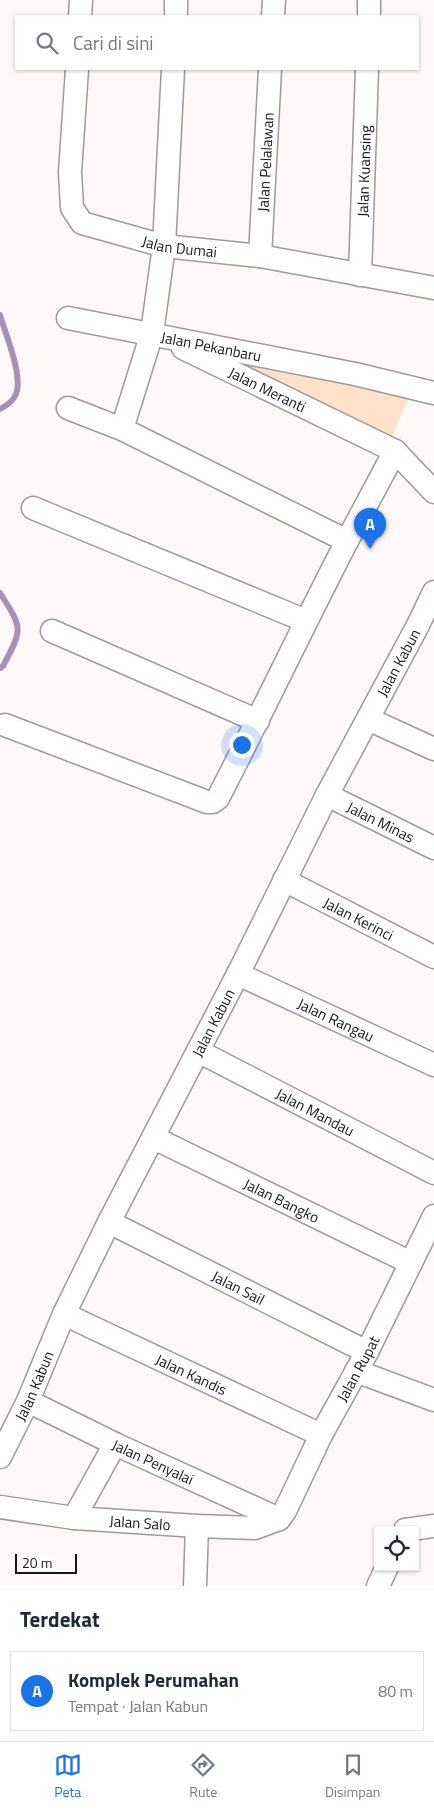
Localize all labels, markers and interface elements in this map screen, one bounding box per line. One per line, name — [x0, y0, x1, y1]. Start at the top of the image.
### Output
search box — [15, 15, 419, 70]
text: Cari di sini — [73, 28, 154, 57]
icon: search — [33, 29, 61, 57]
street label: Jalan Pelalawan — [251, 112, 279, 212]
street label: Jalan Kuansing — [350, 124, 377, 218]
street label: Jalan Dumai — [140, 229, 218, 263]
street label: Jalan Pekanbaru — [159, 325, 264, 367]
street label: Jalan Meranti — [225, 360, 310, 418]
pin: A — [354, 508, 386, 549]
street label: Jalan Kabun — [370, 624, 426, 701]
your location — [229, 732, 255, 758]
street label: Jalan Minas — [343, 795, 418, 848]
street label: Jalan Kerinci — [319, 891, 398, 946]
street label: Jalan Kabun — [185, 984, 240, 1061]
street label: Jalan Rangau — [294, 992, 378, 1047]
street label: Jalan Mandau — [272, 1082, 359, 1142]
street label: Jalan Bangko — [240, 1172, 324, 1228]
street label: Jalan Sail — [208, 1264, 269, 1310]
street label: Jalan Rupat — [330, 1331, 385, 1406]
street label: Jalan Kabun — [8, 1347, 59, 1425]
street label: Jalan Kandis — [152, 1347, 231, 1401]
street label: Jalan Penyalai — [109, 1433, 198, 1490]
street label: Jalan Salo — [109, 1509, 171, 1536]
map controls — [374, 1526, 419, 1571]
button: locate — [374, 1526, 419, 1571]
scale bar — [15, 1551, 78, 1574]
text: 20 m — [22, 1552, 52, 1573]
text: Terdekat — [20, 1603, 100, 1635]
text: Komplek Perumahan — [68, 1665, 239, 1694]
text: A — [32, 1679, 42, 1703]
text: 80 m — [378, 1679, 413, 1703]
text: Tempat · Jalan Kabun — [68, 1694, 208, 1718]
tab: Peta — [54, 1751, 82, 1802]
tab: Rute — [189, 1751, 217, 1802]
tab: Disimpan — [325, 1751, 380, 1802]

